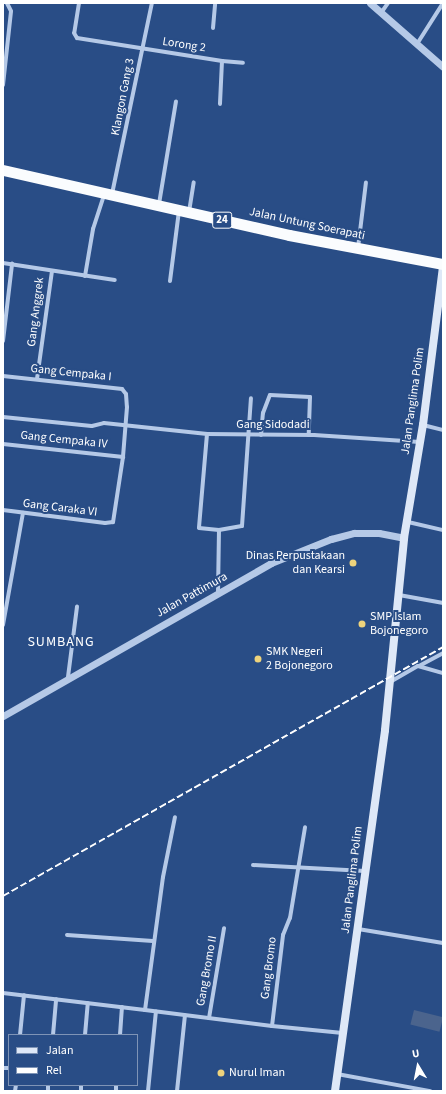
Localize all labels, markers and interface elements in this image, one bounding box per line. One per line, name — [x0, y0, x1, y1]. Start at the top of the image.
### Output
street label: Lorong 2 — [161, 34, 207, 56]
street label: Klangon Gang 3 — [108, 57, 138, 137]
street label: Jalan Untung Soerapati — [248, 205, 366, 243]
road number: 24 — [212, 211, 232, 229]
street label: Gang Anggrek — [25, 277, 47, 347]
street label: Jalan Panglima Polim — [398, 346, 428, 456]
street label: Gang Cempaka I — [30, 362, 112, 384]
street label: Gang Sidodadi — [236, 418, 310, 432]
street label: Gang Cempaka IV — [20, 428, 108, 452]
street label: Gang Caraka VI — [22, 496, 98, 520]
place label: Dinas Perpustakaan dan Kearsi — [246, 549, 345, 577]
marker: Dinas Perpustakaan dan Kearsi — [348, 558, 358, 568]
street label: Jalan Pattimura — [154, 569, 230, 621]
place label: SMP Islam Bojonegoro — [370, 610, 428, 638]
marker: SMP Islam Bojonegoro — [357, 619, 367, 629]
district label: SUMBANG — [27, 634, 95, 650]
place label: SMK Negeri 2 Bojonegoro — [266, 645, 333, 673]
marker: SMK Negeri 2 Bojonegoro — [253, 654, 263, 664]
street label: Jalan Panglima Polim — [338, 825, 366, 935]
street label: Gang Bromo II — [194, 935, 220, 1007]
street label: Gang Bromo — [258, 936, 280, 1000]
legend — [8, 1034, 138, 1086]
text: Jalan — [46, 1042, 73, 1059]
north arrow — [398, 1046, 438, 1086]
text: U — [411, 1046, 421, 1062]
text: Rel — [46, 1062, 62, 1079]
place label: Nurul Iman — [229, 1066, 285, 1080]
marker: Nurul Iman — [216, 1068, 226, 1078]

